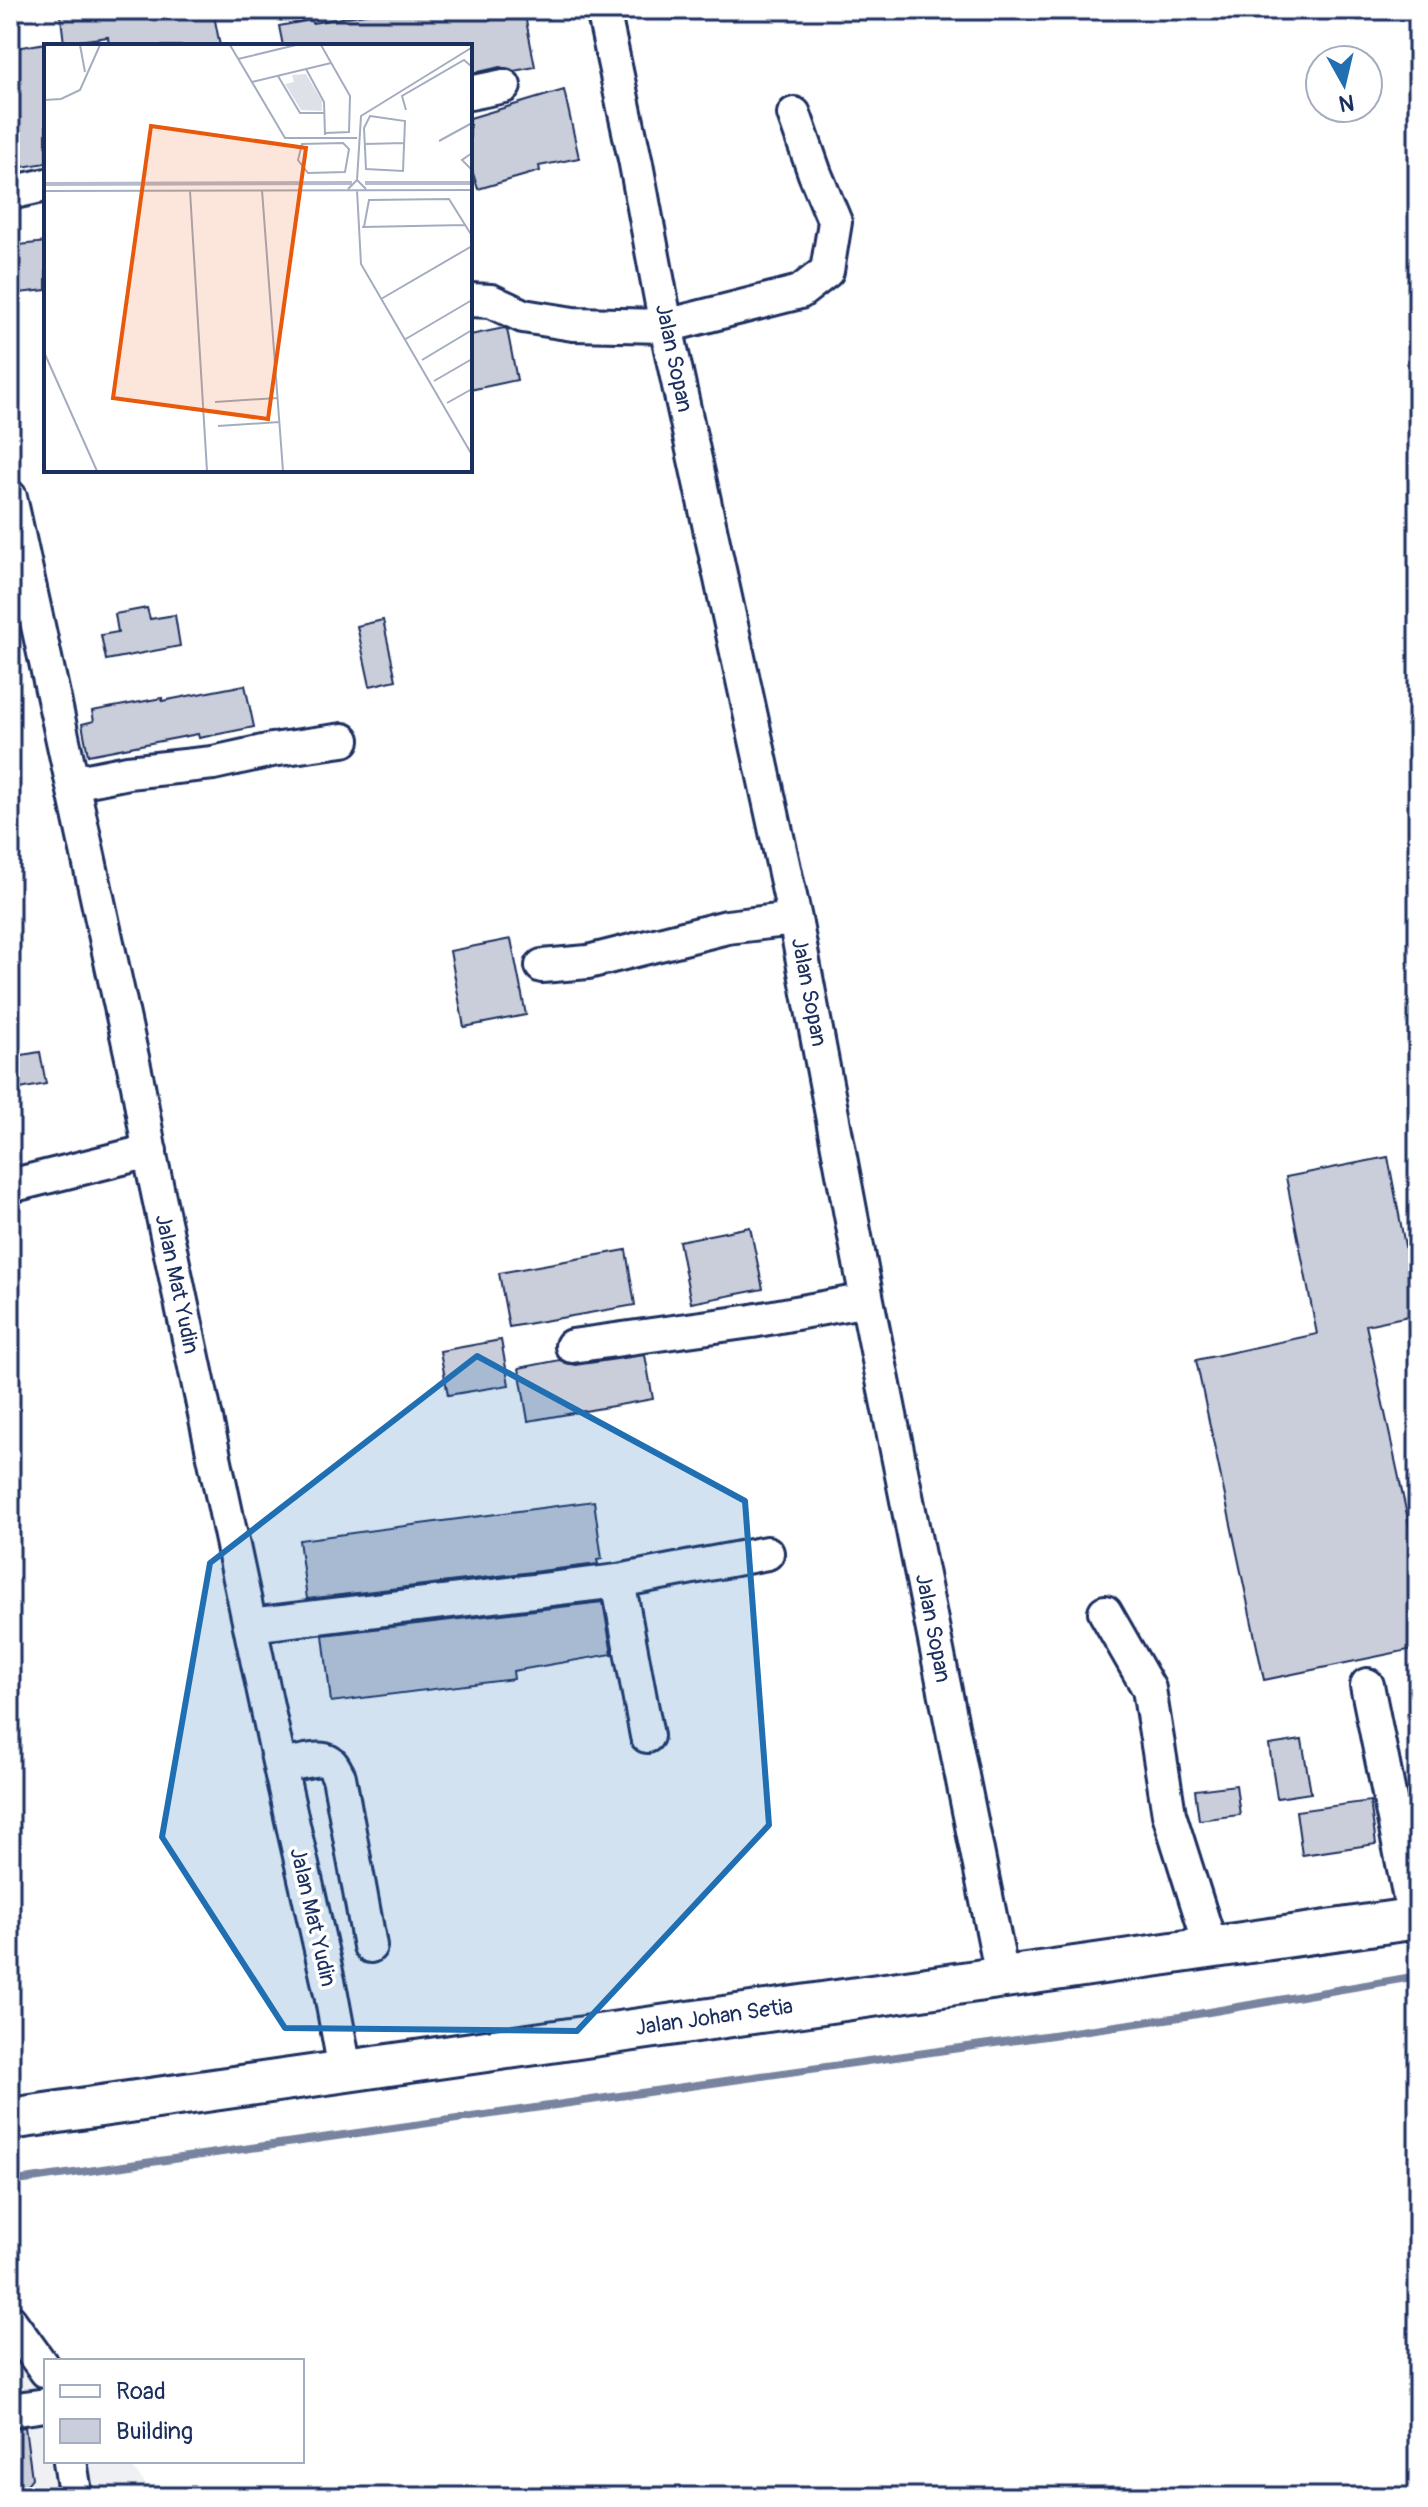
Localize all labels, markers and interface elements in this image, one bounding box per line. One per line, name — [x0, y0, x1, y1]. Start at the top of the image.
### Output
inset map — [44, 44, 472, 472]
north arrow — [1304, 44, 1384, 124]
text: N — [1337, 88, 1356, 118]
street label: Jalan Sopan — [649, 301, 699, 415]
street label: Jalan Sopan — [785, 935, 833, 1049]
street label: Jalan Mat Yudin — [149, 1212, 205, 1356]
street label: Jalan Sopan — [909, 1571, 957, 1685]
street label: Jalan Mat Yudin — [283, 1845, 343, 1989]
street label: Jalan Johan Setia — [633, 1992, 795, 2042]
legend — [44, 2359, 304, 2463]
text: Road — [116, 2377, 166, 2406]
text: Building — [116, 2417, 193, 2446]

